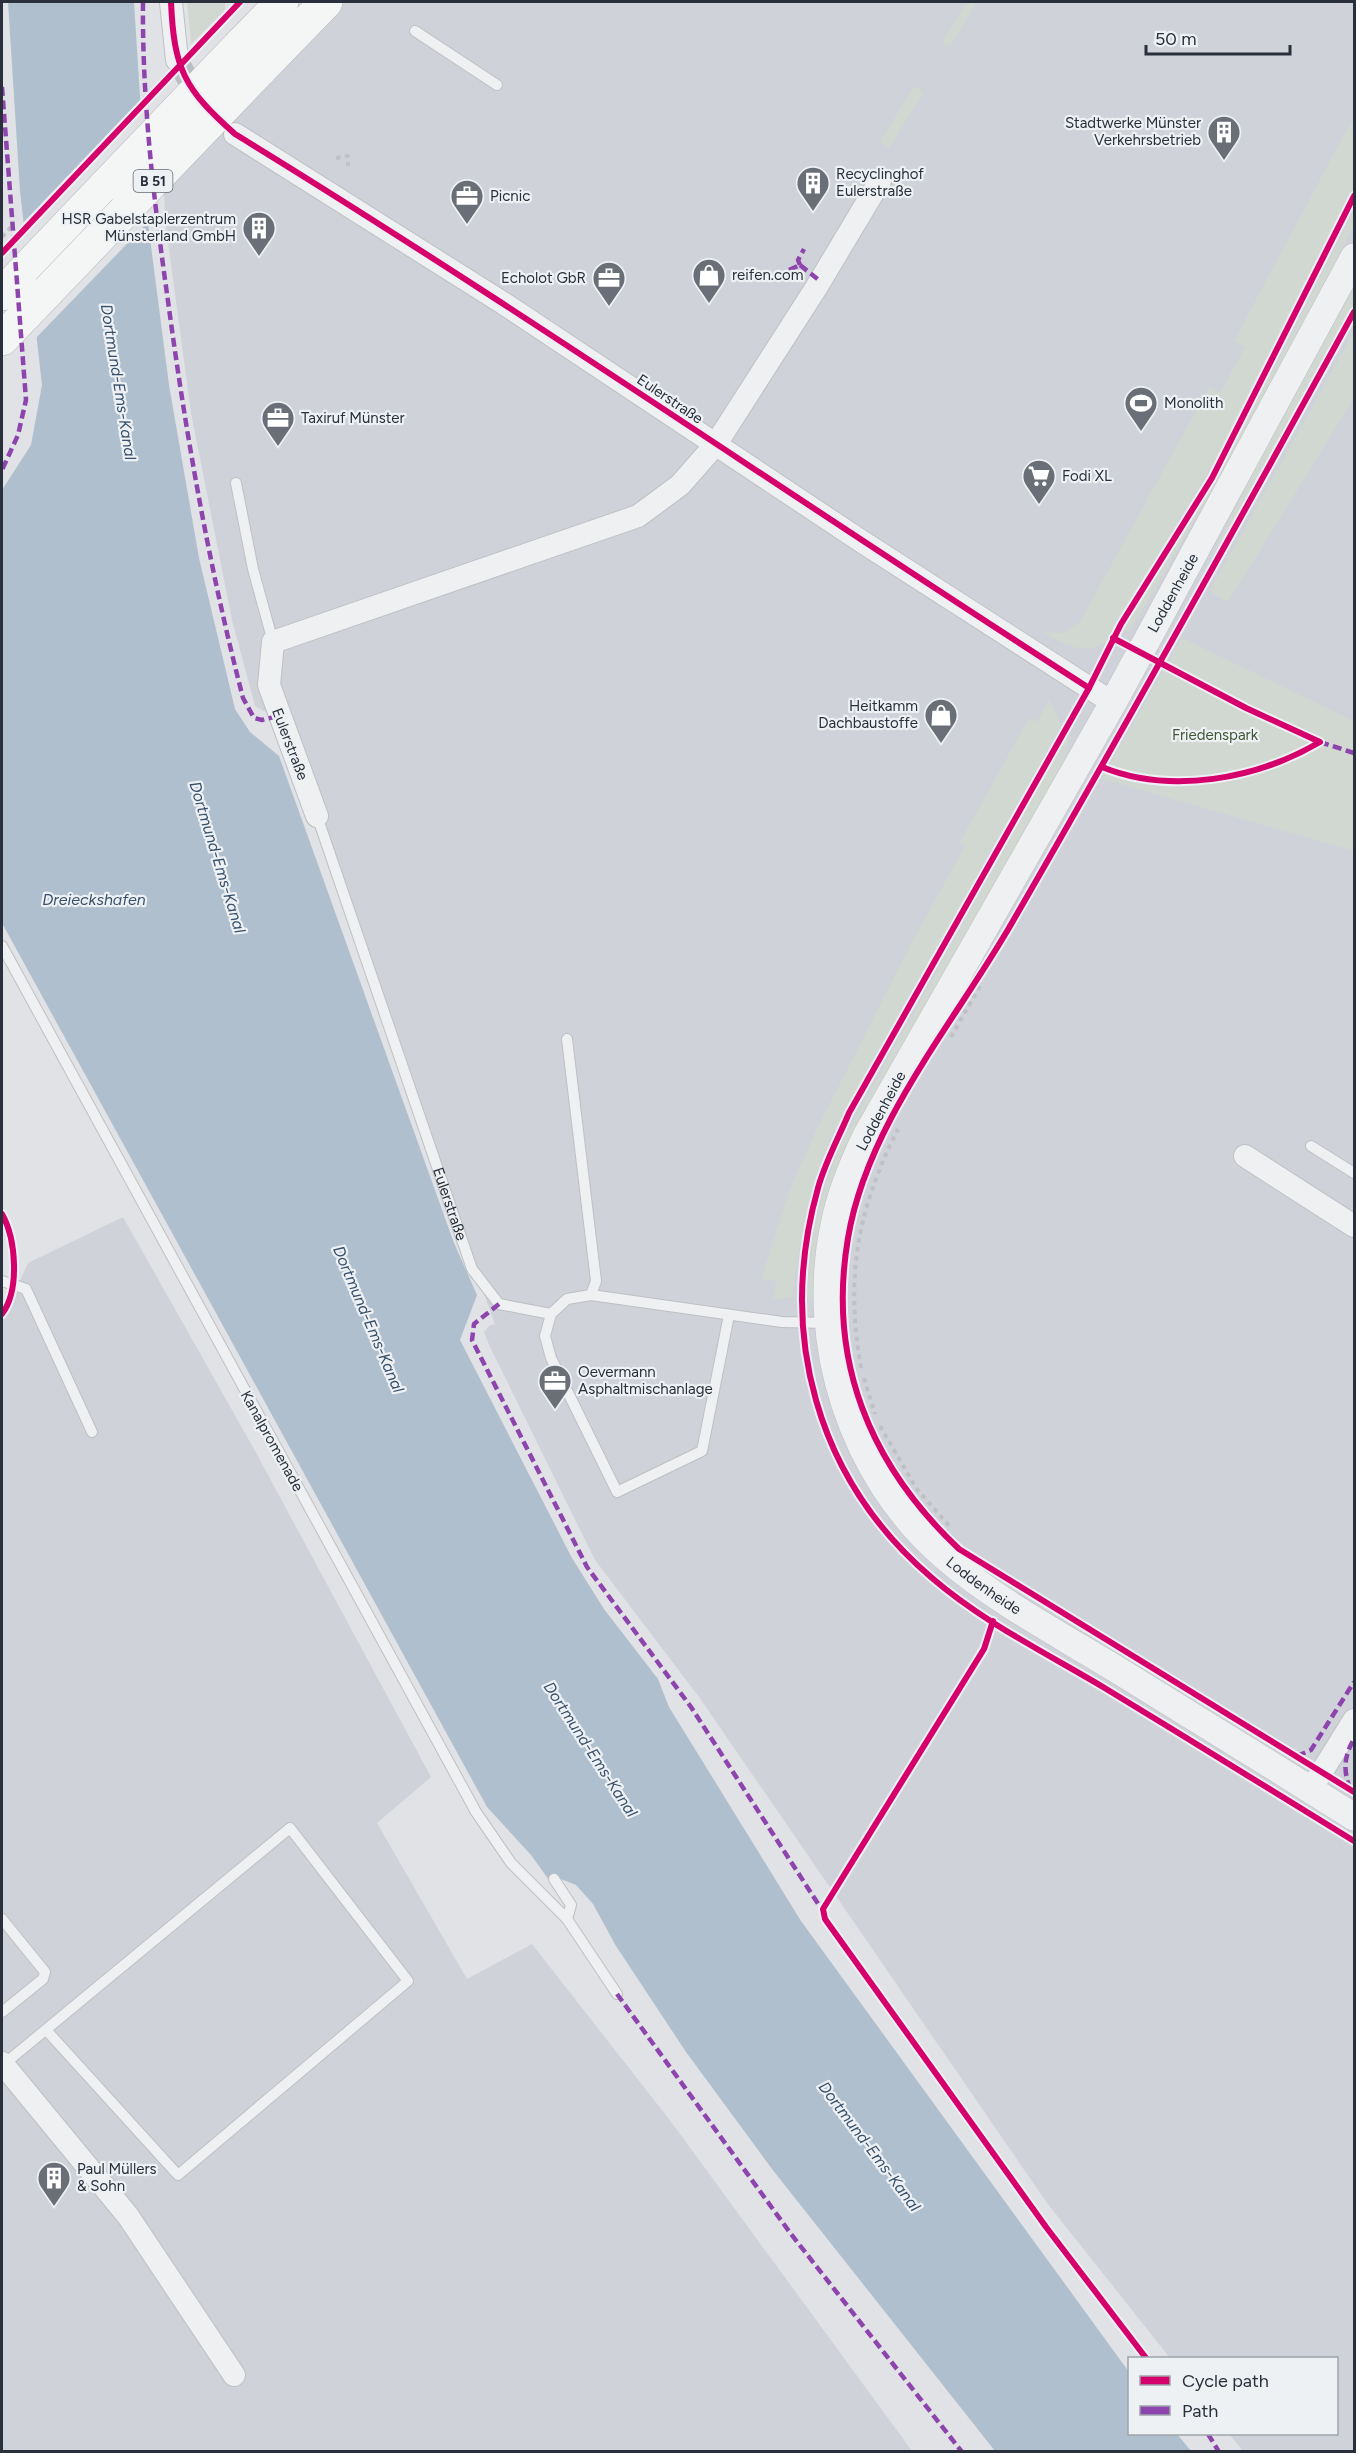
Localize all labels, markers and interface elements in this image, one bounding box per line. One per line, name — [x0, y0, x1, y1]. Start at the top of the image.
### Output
scale bar — [1146, 18, 1290, 56]
text: 50 m — [1155, 28, 1197, 50]
place label: Stadtwerke Münster Verkehrsbetrieb — [1065, 114, 1201, 149]
building icon: Stadtwerke Münster Verkehrsbetrieb — [1206, 114, 1242, 161]
building icon: Recyclinghof Eulerstraße — [795, 165, 831, 212]
place label: Recyclinghof Eulerstraße — [836, 165, 924, 200]
road number: B 51 — [134, 170, 172, 192]
office icon: Picnic — [449, 178, 485, 225]
place label: Picnic — [490, 187, 530, 205]
place label: HSR Gabelstaplerzentrum Münsterland GmbH — [62, 210, 236, 245]
building icon: HSR Gabelstaplerzentrum Münsterland GmbH — [241, 210, 277, 257]
shop icon: reifen.com — [691, 257, 727, 304]
office icon: Echolot GbR — [591, 260, 627, 307]
place label: reifen.com — [732, 266, 804, 284]
place label: Echolot GbR — [501, 269, 586, 287]
water label: Dortmund-Ems-Kanal — [97, 303, 140, 462]
street label: Eulerstraße — [634, 370, 706, 428]
sports icon: Monolith — [1123, 385, 1159, 432]
place label: Monolith — [1164, 394, 1223, 412]
office icon: Taxiruf Münster — [260, 400, 296, 447]
place label: Taxiruf Münster — [301, 409, 405, 427]
supermarket icon: Fodi XL — [1021, 458, 1057, 505]
place label: Fodi XL — [1062, 467, 1112, 485]
street label: Loddenheide — [1144, 550, 1202, 636]
place label: Heitkamm Dachbaustoffe — [818, 697, 918, 732]
shop icon: Heitkamm Dachbaustoffe — [923, 697, 959, 744]
street label: Eulerstraße — [268, 705, 312, 783]
park label: Friedenspark — [1172, 726, 1259, 744]
water label: Dortmund-Ems-Kanal — [185, 779, 250, 936]
water label: Dreieckshafen — [42, 890, 146, 909]
street label: Loddenheide — [852, 1068, 910, 1154]
street label: Eulerstraße — [429, 1165, 471, 1243]
water label: Dortmund-Ems-Kanal — [329, 1243, 408, 1396]
office icon: Oevermann Asphaltmischanlage — [537, 1363, 573, 1410]
place label: Oevermann Asphaltmischanlage — [578, 1363, 713, 1398]
street label: Kanalpromenade — [237, 1387, 307, 1495]
street label: Loddenheide — [943, 1553, 1024, 1619]
water label: Dortmund-Ems-Kanal — [540, 1678, 642, 1821]
water label: Dortmund-Ems-Kanal — [815, 2078, 925, 2215]
building icon: Paul Müllers & Sohn — [36, 2160, 72, 2207]
place label: Paul Müllers & Sohn — [77, 2160, 156, 2195]
legend — [1128, 2357, 1338, 2435]
text: Cycle path — [1182, 2370, 1269, 2392]
text: Path — [1182, 2400, 1218, 2422]

